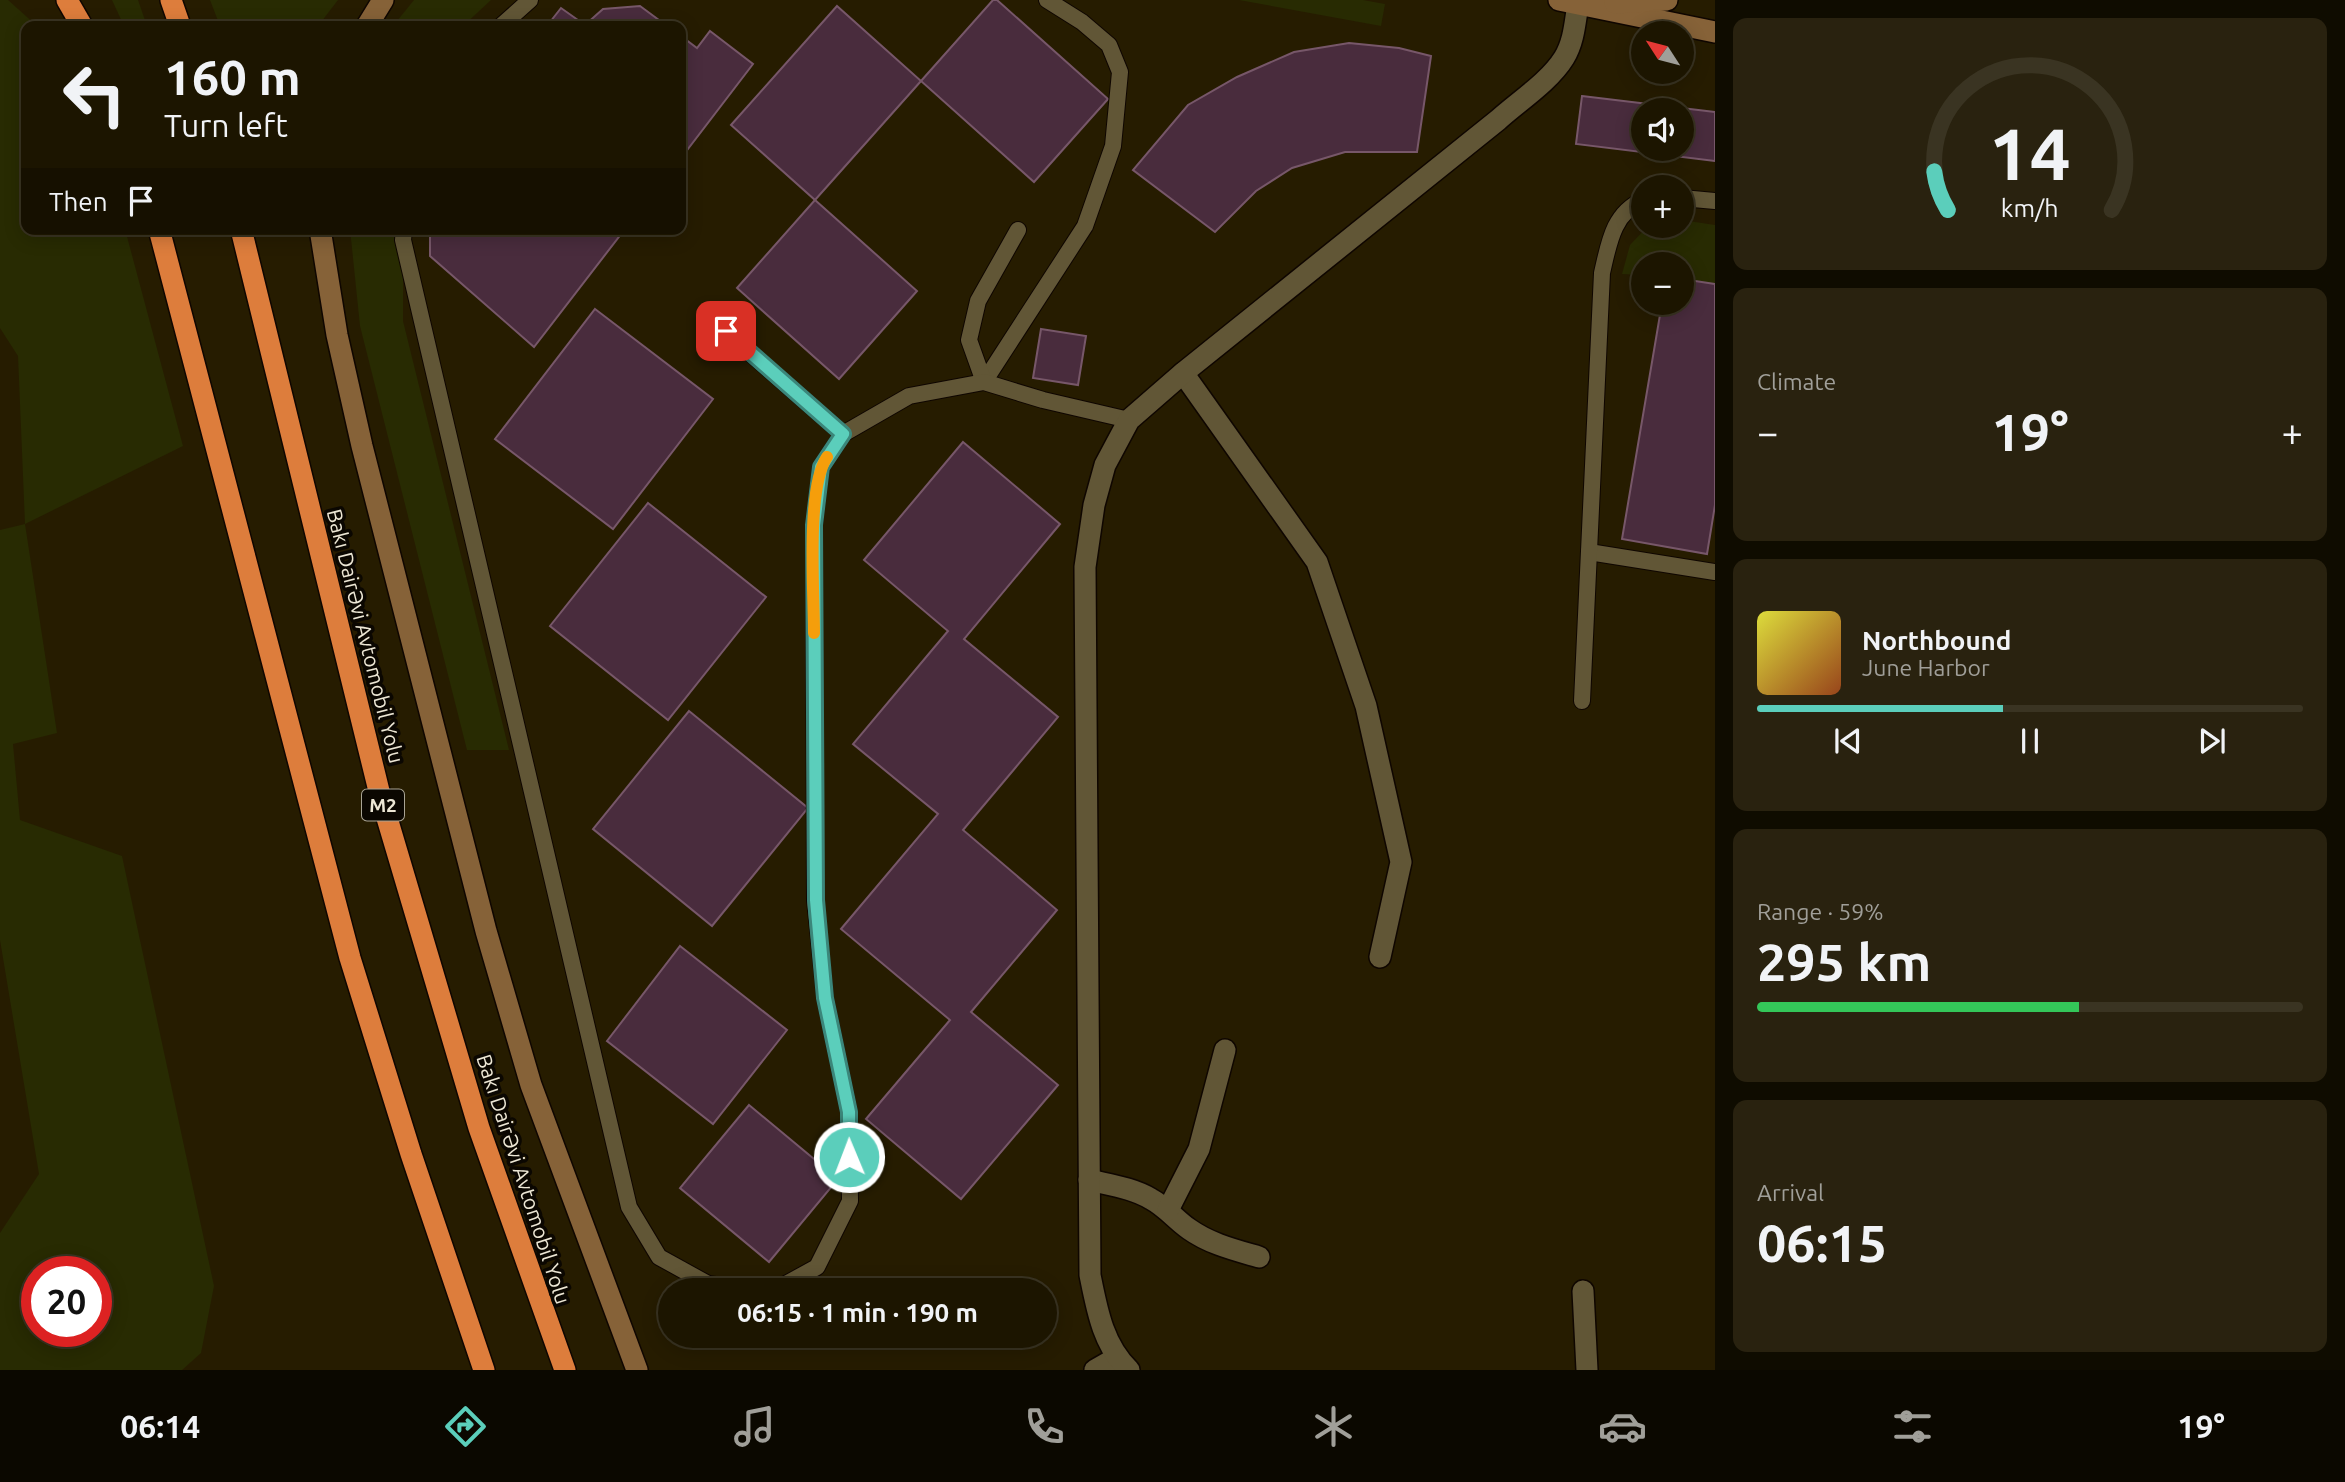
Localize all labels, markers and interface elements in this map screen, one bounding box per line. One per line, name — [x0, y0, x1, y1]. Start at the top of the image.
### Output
north arrow — [1631, 21, 1694, 84]
map controls — [1631, 21, 1694, 315]
icon: left — [49, 49, 140, 140]
text: 160 m — [164, 49, 301, 104]
button: sound — [1631, 98, 1694, 161]
text: Turn left — [164, 107, 288, 143]
text: 14 — [1989, 113, 2071, 195]
button: + — [1631, 175, 1694, 238]
icon: arrive — [122, 182, 160, 220]
text: Then — [49, 187, 108, 216]
text: km/h — [2001, 194, 2059, 222]
button: − — [1631, 252, 1694, 315]
pin — [696, 301, 756, 361]
icon: arrive — [707, 312, 745, 350]
text: Climate — [1757, 369, 1836, 394]
text: 19° — [1991, 403, 2069, 461]
text: − — [1757, 411, 1778, 453]
text: + — [2282, 411, 2303, 453]
street label: Bakı Dairəvi Avtomobil Yolu — [323, 506, 409, 766]
text: Northbound — [1862, 626, 2011, 655]
text: June Harbor — [1862, 655, 1990, 680]
icon: previous — [1829, 722, 1867, 760]
icon: pause — [2011, 722, 2049, 760]
icon: next — [2193, 722, 2231, 760]
road number: M2 — [362, 790, 404, 820]
text: Range · 59% — [1757, 899, 1884, 924]
text: 295 km — [1757, 933, 1931, 991]
street label: Bakı Dairəvi Avtomobil Yolu — [472, 1051, 576, 1307]
position arrow — [812, 1120, 886, 1194]
text: Arrival — [1757, 1180, 1824, 1205]
text: 06:15 — [1757, 1214, 1887, 1272]
speed limit sign: 20 — [21, 1256, 112, 1347]
text: 06:15 · 1 min · 190 m — [737, 1298, 978, 1327]
icon: directions — [441, 1402, 490, 1451]
icon: music — [730, 1402, 779, 1451]
icon: phone — [1020, 1402, 1069, 1451]
icon: climate — [1309, 1402, 1358, 1451]
icon: car — [1598, 1402, 1647, 1451]
icon: filters — [1888, 1402, 1937, 1451]
text: 06:14 — [120, 1408, 200, 1444]
text: 19° — [2177, 1408, 2225, 1444]

